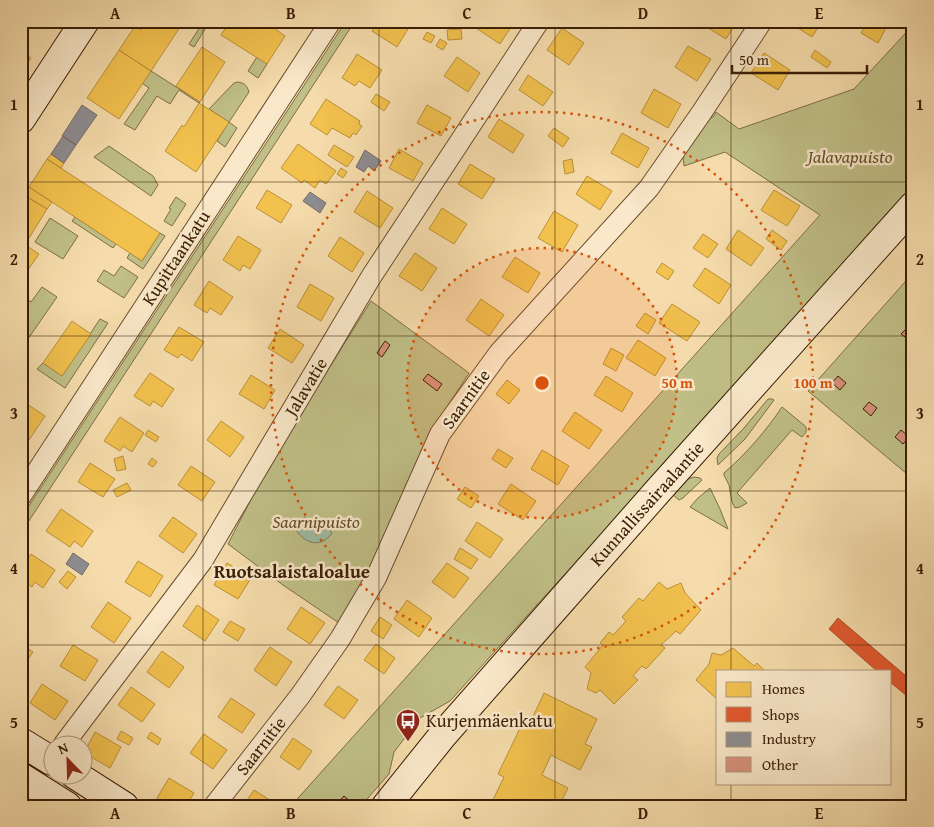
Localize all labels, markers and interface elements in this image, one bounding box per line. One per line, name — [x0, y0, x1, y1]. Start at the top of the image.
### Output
text: A — [110, 1, 121, 25]
text: B — [286, 1, 296, 25]
text: C — [462, 1, 472, 25]
text: D — [638, 1, 648, 25]
text: E — [815, 1, 824, 25]
scale bar — [732, 42, 866, 74]
text: 50 m — [739, 49, 770, 70]
text: 1 — [10, 92, 18, 116]
text: 1 — [916, 92, 924, 116]
park label: Jalavapuisto — [805, 143, 893, 170]
street label: Kupittaankatu — [135, 205, 217, 311]
text: 2 — [10, 247, 18, 271]
text: 2 — [916, 247, 924, 271]
street label: Jalavatie — [276, 352, 334, 423]
street label: Saarnitie — [435, 363, 497, 434]
text: 50 m — [661, 372, 693, 393]
text: 100 m — [793, 372, 833, 393]
centre of rings — [533, 374, 551, 392]
text: 3 — [10, 401, 18, 425]
text: 3 — [916, 401, 924, 425]
street label: Kunnallissairaalantie — [583, 435, 710, 572]
park label: Saarnipuisto — [272, 508, 360, 535]
text: 4 — [10, 556, 18, 580]
text: 4 — [916, 556, 924, 580]
district label: Ruotsalaistaloalue — [214, 557, 370, 585]
legend — [716, 670, 892, 784]
text: Homes — [762, 678, 805, 699]
text: Shops — [762, 704, 799, 725]
place label: Kurjenmäenkatu — [426, 707, 553, 734]
bus stop icon: Kurjenmäenkatu — [395, 708, 421, 742]
text: 5 — [10, 710, 18, 734]
street label: Saarnitie — [229, 710, 292, 781]
text: 5 — [916, 710, 924, 734]
text: Industry — [762, 728, 817, 749]
north arrow — [42, 734, 92, 784]
text: N — [55, 737, 72, 759]
text: Other — [762, 754, 798, 775]
text: A — [110, 801, 121, 825]
text: B — [286, 801, 296, 825]
text: C — [462, 801, 472, 825]
text: D — [638, 801, 648, 825]
text: E — [815, 801, 824, 825]

